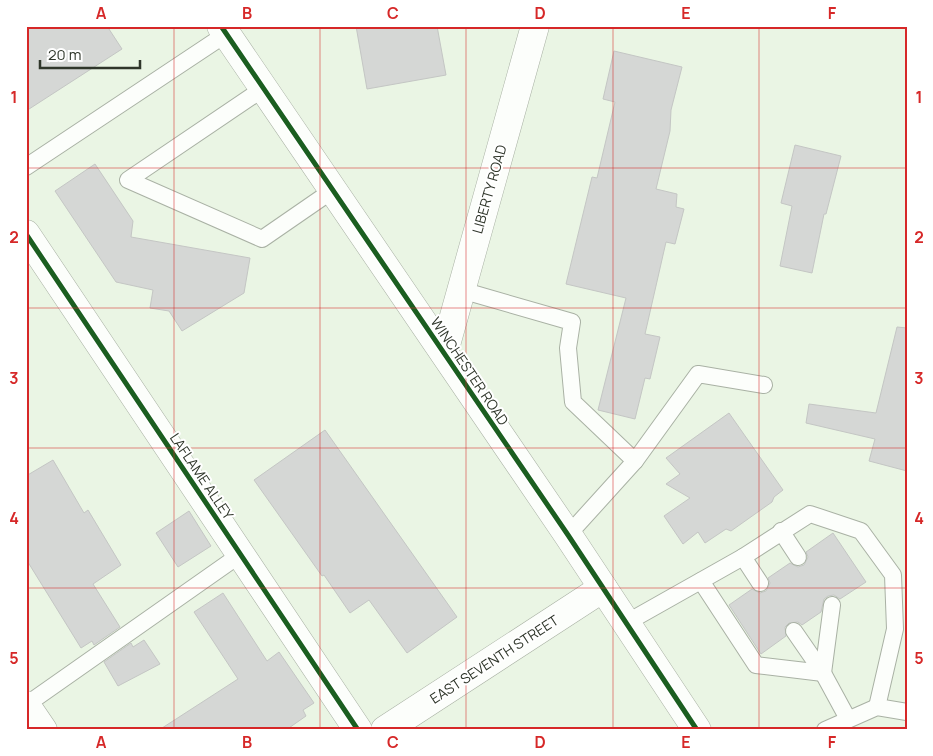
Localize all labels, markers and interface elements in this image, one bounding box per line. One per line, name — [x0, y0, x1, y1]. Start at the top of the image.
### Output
text: A — [96, 2, 107, 24]
text: B — [242, 2, 252, 24]
text: C — [387, 2, 399, 24]
text: D — [534, 2, 546, 24]
text: E — [681, 2, 691, 24]
text: F — [828, 2, 837, 24]
scale bar — [40, 38, 140, 70]
text: 20 m — [48, 44, 81, 65]
text: 1 — [10, 86, 18, 108]
text: 1 — [915, 86, 923, 108]
street label: LIBERTY ROAD — [467, 142, 511, 236]
text: 2 — [9, 226, 19, 248]
text: 2 — [914, 226, 924, 248]
street label: WINCHESTER ROAD — [427, 313, 513, 429]
text: 3 — [9, 367, 19, 389]
text: 3 — [914, 367, 924, 389]
street label: LAFLAME ALLEY — [166, 429, 238, 523]
text: 4 — [9, 507, 19, 529]
text: 4 — [914, 507, 924, 529]
street label: EAST SEVENTH STREET — [426, 610, 562, 708]
text: 5 — [9, 647, 19, 669]
text: 5 — [914, 647, 924, 669]
text: A — [96, 731, 107, 753]
text: B — [242, 731, 252, 753]
text: C — [387, 731, 399, 753]
text: D — [534, 731, 546, 753]
text: E — [681, 731, 691, 753]
text: F — [828, 731, 837, 753]

